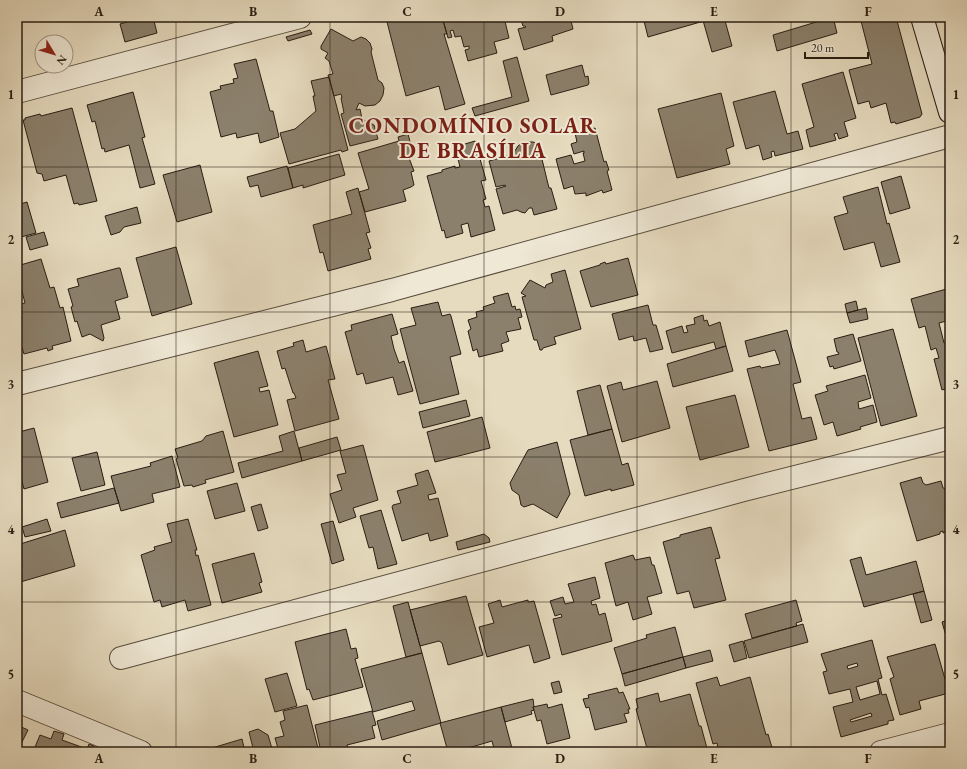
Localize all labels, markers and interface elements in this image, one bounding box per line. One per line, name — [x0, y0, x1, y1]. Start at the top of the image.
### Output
text: A — [93, 3, 104, 20]
text: B — [249, 3, 257, 20]
text: C — [402, 3, 412, 20]
text: D — [555, 3, 565, 20]
text: E — [710, 3, 718, 20]
text: F — [864, 3, 872, 20]
north arrow — [34, 34, 74, 74]
scale bar — [805, 34, 868, 60]
text: 20 m — [811, 40, 835, 56]
text: N — [54, 52, 70, 68]
text: 1 — [8, 86, 15, 103]
text: 1 — [953, 86, 960, 103]
district label: CONDOMÍNIO SOLAR DE BRASÍLIA — [349, 111, 597, 165]
text: 2 — [8, 231, 15, 248]
text: 2 — [953, 231, 960, 248]
text: 3 — [8, 376, 15, 393]
text: 3 — [953, 376, 960, 393]
text: 4 — [8, 521, 15, 538]
text: 4 — [953, 521, 960, 538]
text: 5 — [8, 666, 14, 683]
text: 5 — [953, 666, 959, 683]
text: A — [93, 750, 104, 767]
text: B — [249, 750, 257, 767]
text: C — [402, 750, 412, 767]
text: D — [555, 750, 565, 767]
text: E — [710, 750, 718, 767]
text: F — [864, 750, 872, 767]

